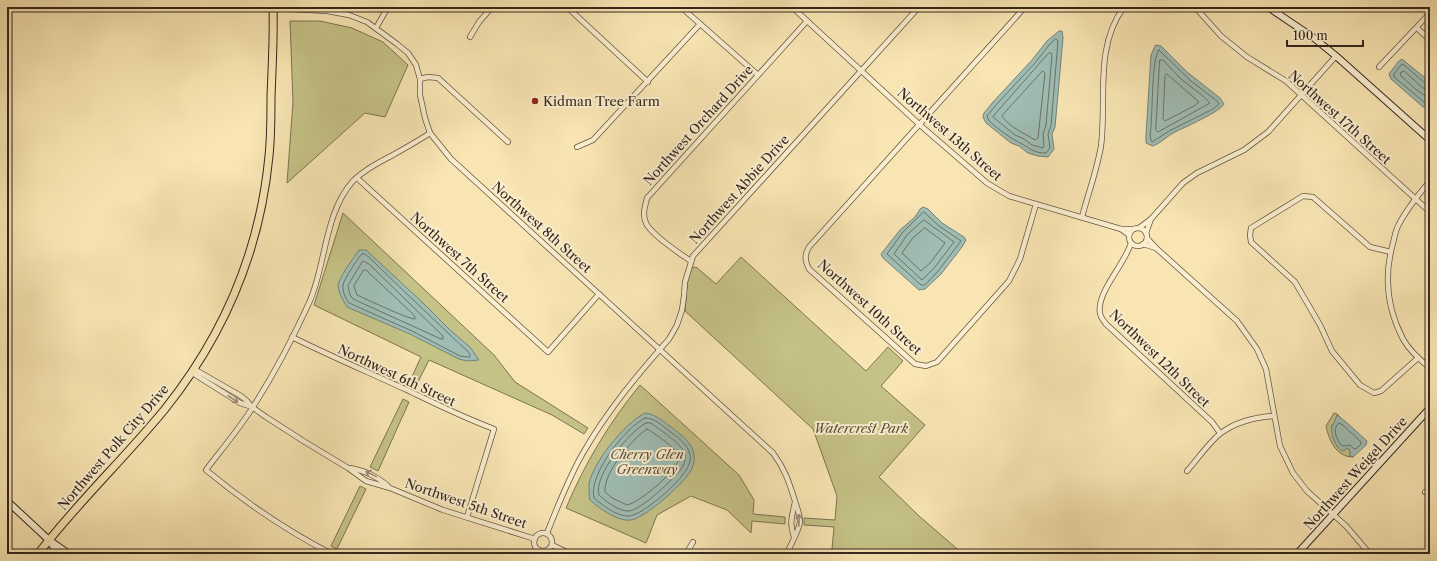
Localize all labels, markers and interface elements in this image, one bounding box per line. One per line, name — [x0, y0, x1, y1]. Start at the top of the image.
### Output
scale bar — [1287, 22, 1363, 48]
text: 100 m — [1293, 28, 1328, 43]
street label: Northwest Orchard Drive — [640, 62, 756, 188]
street label: Northwest 17th Street — [1285, 67, 1395, 168]
street label: Northwest 13th Street — [894, 84, 1006, 184]
place label: Kidman Tree Farm — [543, 93, 660, 109]
marker: Kidman Tree Farm — [530, 96, 540, 106]
street label: Northwest Abbie Drive — [686, 131, 792, 247]
street label: Northwest 8th Street — [489, 178, 595, 276]
street label: Northwest 7th Street — [407, 209, 513, 306]
street label: Northwest 10th Street — [815, 256, 926, 358]
street label: Northwest 12th Street — [1106, 306, 1214, 410]
street label: Northwest 6th Street — [336, 341, 459, 410]
street label: Northwest Polk City Drive — [54, 381, 172, 513]
one-way arrow — [227, 395, 238, 403]
street label: Northwest Weigel Drive — [1300, 413, 1410, 533]
park label: Watercrest Park — [814, 420, 908, 436]
park label: Cherry Glen Greenway — [610, 446, 684, 477]
one-way arrow — [365, 470, 377, 477]
street label: Northwest 5th Street — [403, 475, 529, 531]
one-way arrow — [795, 514, 803, 527]

